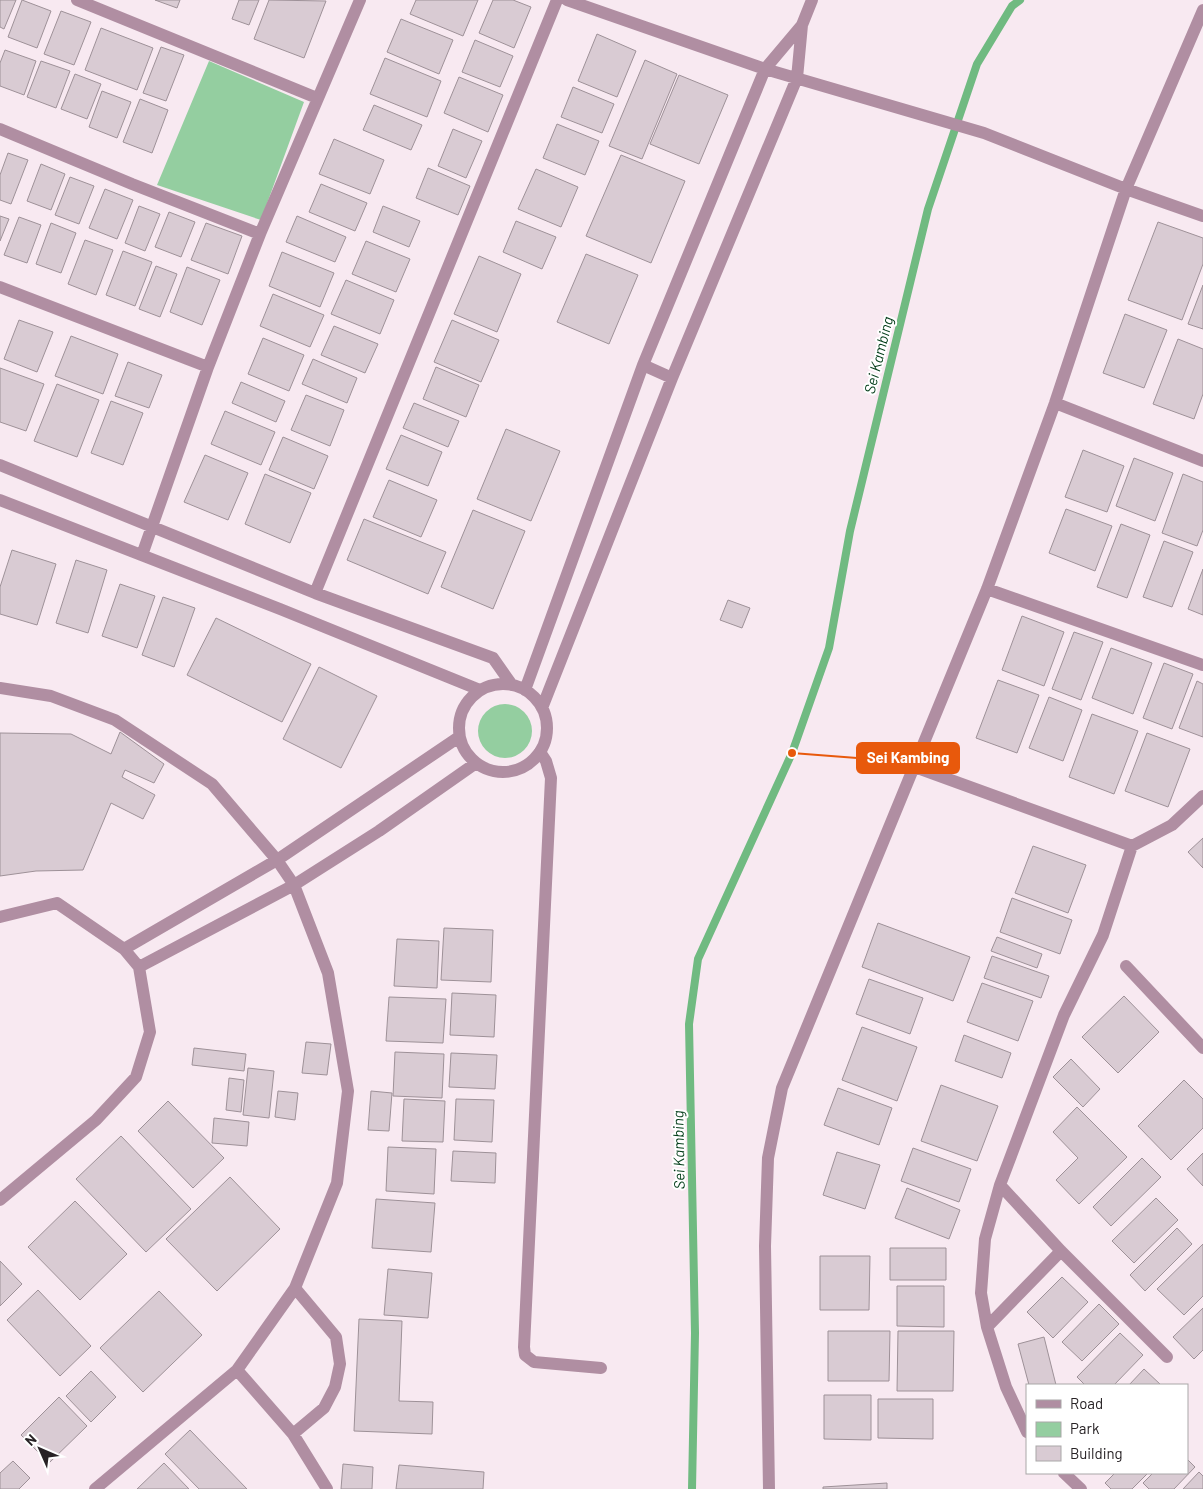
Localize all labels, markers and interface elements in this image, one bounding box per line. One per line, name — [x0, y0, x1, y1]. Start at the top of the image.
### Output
water label: Sei Kambing — [860, 314, 896, 395]
callout: Sei Kambing — [857, 743, 959, 773]
text: Sei Kambing — [867, 748, 949, 766]
water label: Sei Kambing — [668, 1110, 688, 1190]
legend — [1026, 1384, 1188, 1474]
text: Road — [1070, 1394, 1103, 1412]
text: Park — [1070, 1419, 1100, 1437]
north arrow — [15, 1424, 65, 1474]
text: N — [21, 1430, 40, 1449]
text: Building — [1070, 1444, 1123, 1462]

